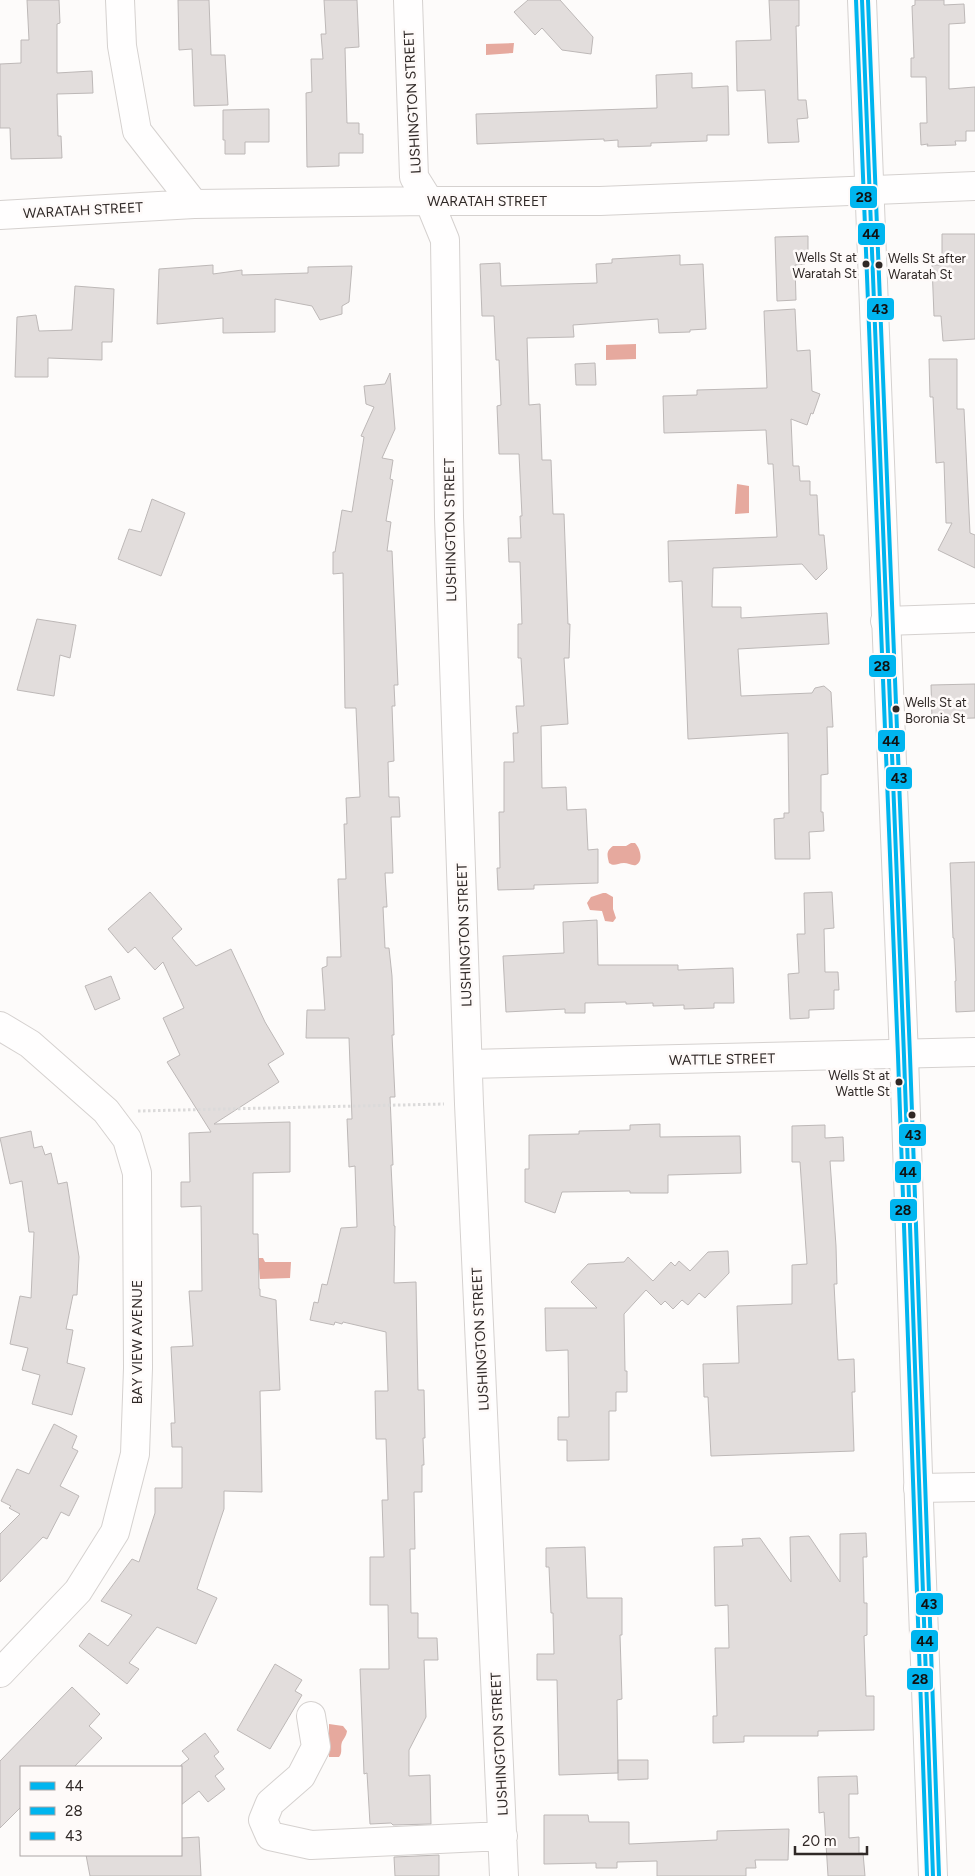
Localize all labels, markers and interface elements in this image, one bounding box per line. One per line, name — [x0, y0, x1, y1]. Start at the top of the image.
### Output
street label: LUSHINGTON STREET — [400, 29, 425, 174]
line badge: 28 — [849, 185, 878, 209]
text: 28 — [856, 189, 872, 206]
street label: WARATAH STREET — [427, 193, 547, 210]
street label: WARATAH STREET — [23, 199, 144, 222]
line badge: 44 — [857, 222, 886, 246]
text: 44 — [862, 226, 880, 243]
place label: Wells St at Waratah St — [793, 250, 857, 281]
place label: Wells St after Waratah St — [888, 251, 967, 282]
marker: Wells St at Waratah St — [861, 259, 871, 269]
marker: Wells St after Waratah St — [874, 260, 884, 270]
line badge: 43 — [866, 297, 895, 321]
text: 43 — [872, 301, 889, 318]
street label: LUSHINGTON STREET — [441, 458, 460, 602]
line badge: 28 — [868, 654, 897, 678]
text: 28 — [874, 658, 890, 675]
place label: Wells St at Boronia St — [905, 695, 967, 726]
marker: Wells St at Boronia St — [891, 704, 901, 714]
line badge: 44 — [877, 729, 906, 753]
text: 44 — [882, 733, 900, 750]
line badge: 43 — [885, 766, 913, 790]
text: 43 — [891, 770, 908, 787]
street label: LUSHINGTON STREET — [453, 863, 476, 1007]
street label: WATTLE STREET — [669, 1050, 775, 1069]
place label: Wells St at Wattle St — [828, 1068, 890, 1099]
marker: Wells St at Wattle St — [894, 1077, 904, 1087]
unlabelled marker — [907, 1110, 917, 1120]
line badge: 43 — [898, 1123, 927, 1147]
text: 43 — [905, 1127, 922, 1144]
line badge: 44 — [894, 1160, 922, 1184]
text: 44 — [899, 1164, 917, 1181]
line badge: 28 — [889, 1198, 918, 1222]
text: 28 — [895, 1202, 911, 1219]
street label: LUSHINGTON STREET — [468, 1266, 493, 1411]
street label: BAY VIEW AVENUE — [129, 1280, 146, 1404]
line badge: 43 — [915, 1592, 944, 1616]
text: 43 — [921, 1596, 938, 1613]
line badge: 44 — [910, 1629, 939, 1653]
text: 44 — [916, 1633, 934, 1650]
line badge: 28 — [906, 1667, 934, 1691]
street label: LUSHINGTON STREET — [487, 1671, 512, 1816]
text: 28 — [912, 1671, 928, 1688]
legend — [20, 1766, 182, 1856]
text: 44 — [65, 1777, 84, 1795]
text: 28 — [65, 1802, 83, 1820]
scale bar — [795, 1824, 868, 1856]
text: 43 — [65, 1827, 82, 1845]
text: 20 m — [802, 1832, 836, 1850]

